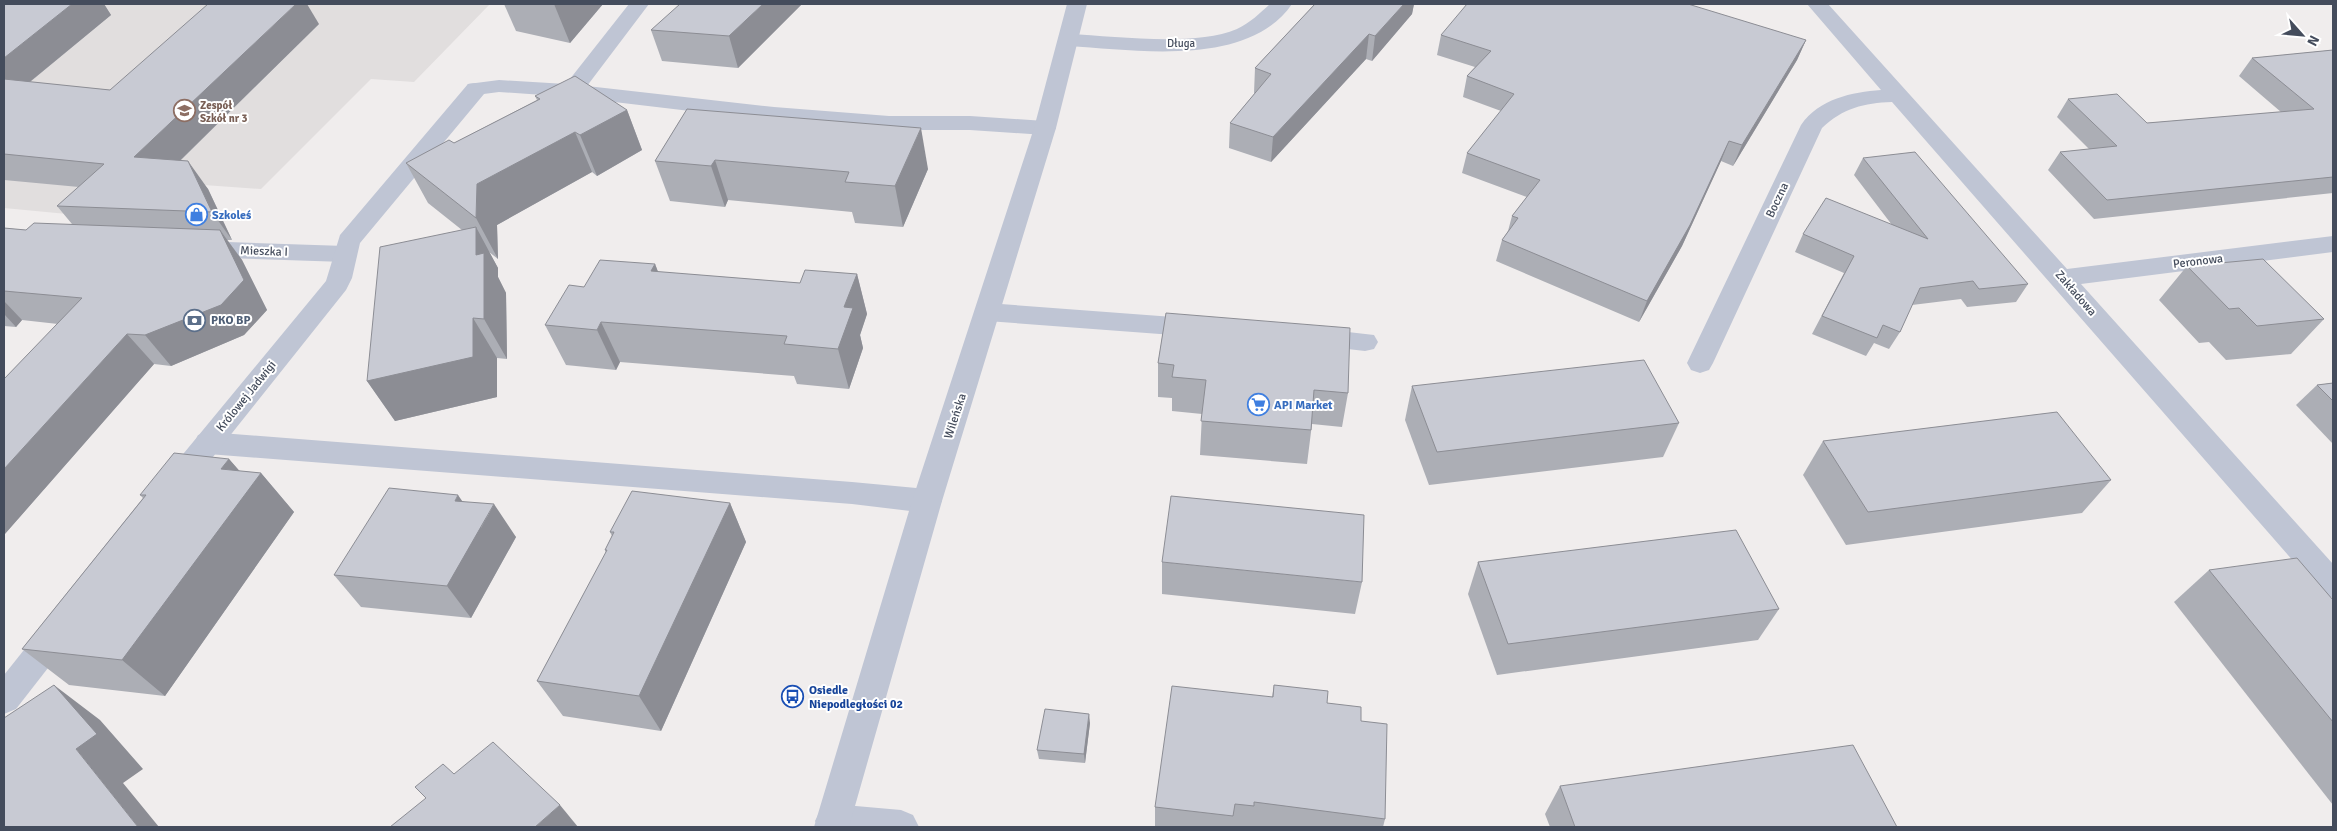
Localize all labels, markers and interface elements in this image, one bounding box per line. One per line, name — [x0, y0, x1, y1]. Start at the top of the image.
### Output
north arrow — [2277, 10, 2327, 60]
text: N — [2303, 32, 2323, 49]
street label: Długa — [1167, 37, 1196, 50]
school or university icon: Zespół Szkół nr 3 — [172, 99, 196, 123]
place label: Zespół Szkół nr 3 — [200, 99, 248, 125]
street label: Boczna — [1763, 180, 1792, 220]
shop icon: Szkoleś — [184, 203, 208, 227]
place label: Szkoleś — [212, 208, 252, 223]
street label: Mieszka I — [240, 243, 288, 260]
street label: Peronowa — [2172, 251, 2224, 272]
street label: Zakładowa — [2052, 267, 2100, 319]
bank icon: PKO BP — [183, 308, 207, 332]
place label: PKO BP — [211, 313, 251, 328]
street label: Królowej Jadwigi — [213, 358, 279, 435]
street label: Wileńska — [941, 392, 970, 441]
supermarket icon: API Market — [1246, 393, 1270, 417]
place label: API Market — [1274, 398, 1333, 413]
place label: Osiedle Niepodległości 02 — [809, 683, 903, 712]
bus stop icon: Osiedle Niepodległości 02 — [781, 685, 805, 709]

